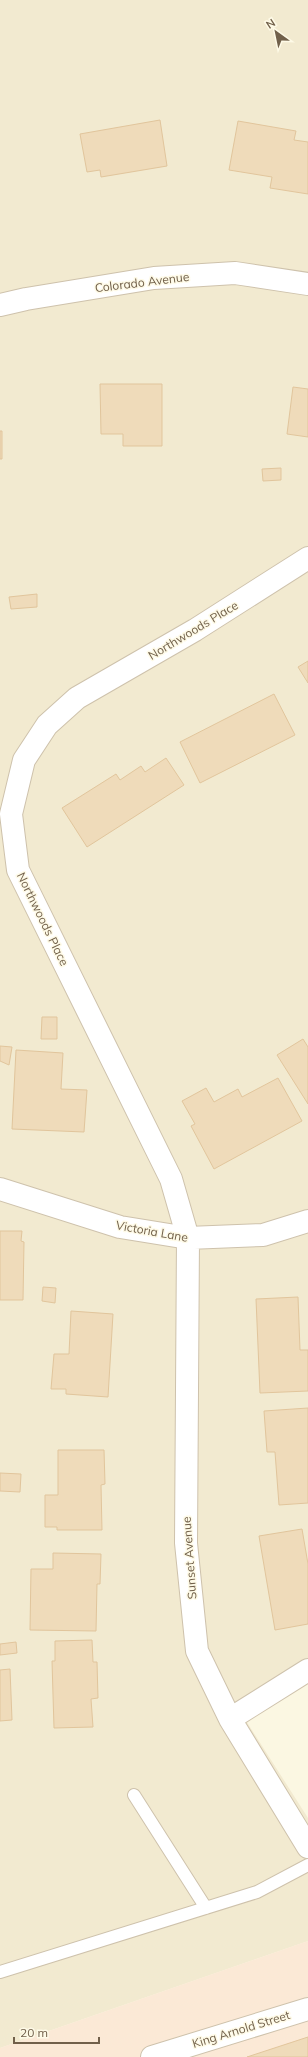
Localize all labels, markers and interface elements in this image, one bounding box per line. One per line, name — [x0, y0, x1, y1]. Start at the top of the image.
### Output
north arrow — [256, 12, 296, 52]
text: N — [263, 15, 278, 32]
street label: Colorado Avenue — [94, 269, 190, 295]
street label: Northwoods Place — [145, 597, 241, 663]
street label: Northwoods Place — [14, 870, 72, 968]
street label: Victoria Lane — [115, 1217, 189, 1245]
street label: Sunset Avenue — [179, 1516, 199, 1600]
street label: King Arnold Street — [190, 2007, 292, 2051]
scale bar — [14, 2019, 99, 2045]
text: 20 m — [20, 2025, 48, 2040]

